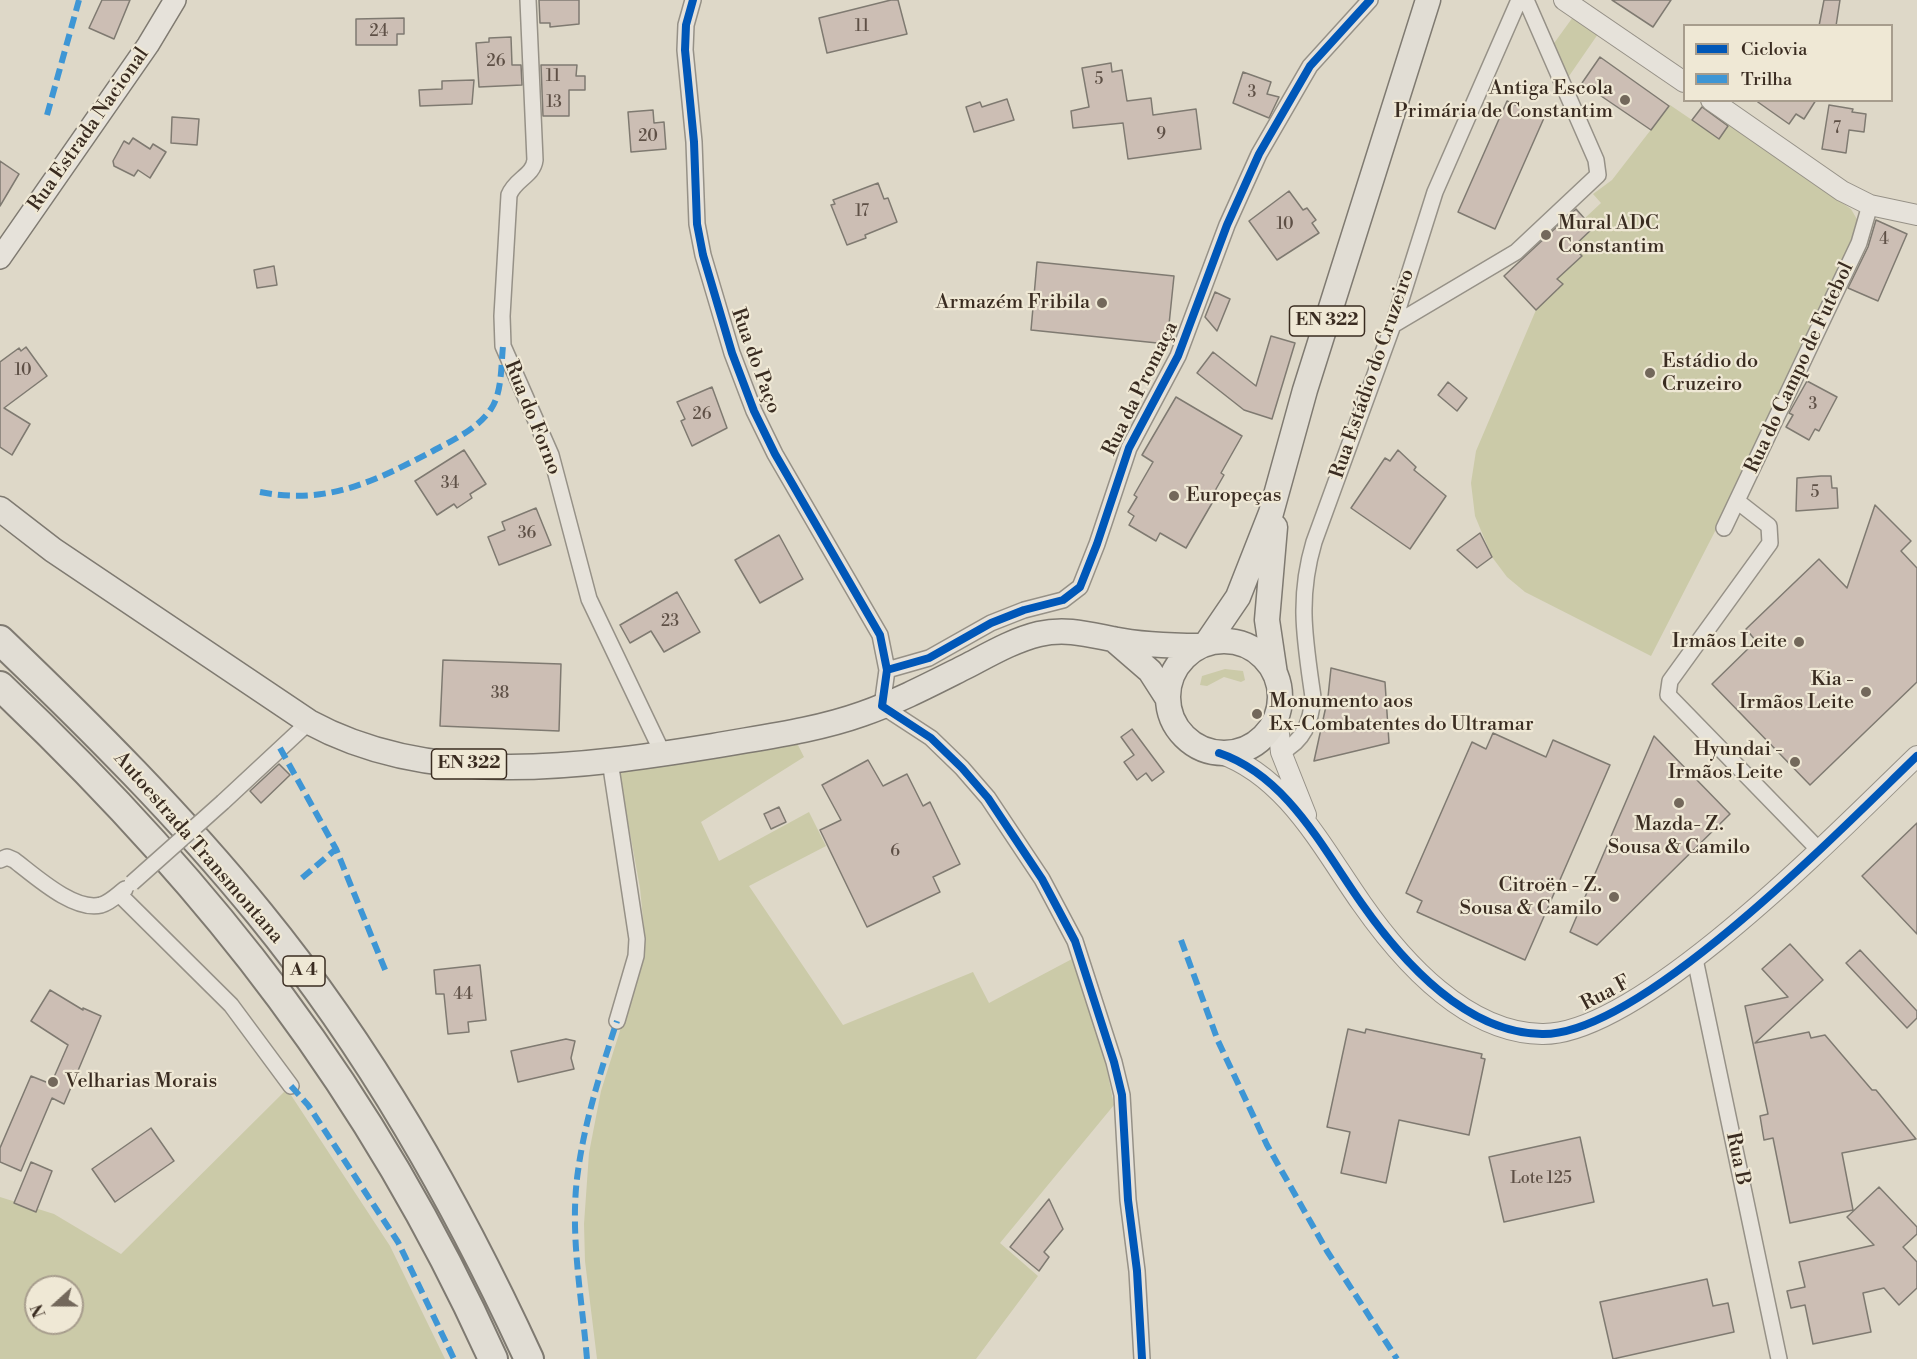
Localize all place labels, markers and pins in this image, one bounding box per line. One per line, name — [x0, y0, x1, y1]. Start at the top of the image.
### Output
place label: Antiga Escola Primária de Constantim — [1394, 77, 1613, 124]
marker: Antiga Escola Primária de Constantim — [1618, 93, 1632, 107]
place label: Mural ADC Constantim — [1558, 212, 1664, 259]
marker: Mural ADC Constantim — [1539, 228, 1553, 242]
place label: Armazém Fribila — [936, 291, 1090, 315]
marker: Armazém Fribila — [1095, 296, 1109, 310]
place label: Estádio do Cruzeiro — [1662, 350, 1758, 397]
marker: Estádio do Cruzeiro — [1643, 366, 1657, 380]
place label: Europeças — [1186, 484, 1281, 508]
marker: Europeças — [1167, 489, 1181, 503]
place label: Irmãos Leite — [1672, 630, 1787, 654]
marker: Irmãos Leite — [1792, 635, 1806, 649]
place label: Kia - Irmãos Leite — [1739, 668, 1854, 715]
marker: Kia - Irmãos Leite — [1859, 685, 1873, 699]
place label: Monumento aos Ex-Combatentes do Ultramar — [1269, 690, 1534, 737]
marker: Monumento aos Ex-Combatentes do Ultramar — [1250, 707, 1264, 721]
place label: Hyundai - Irmãos Leite — [1668, 738, 1783, 785]
marker: Hyundai - Irmãos Leite — [1788, 755, 1802, 769]
marker: Mazda- Z. Sousa & Camilo — [1672, 796, 1686, 810]
place label: Mazda- Z. Sousa & Camilo — [1608, 813, 1750, 860]
place label: Citroën - Z. Sousa & Camilo — [1460, 874, 1602, 921]
marker: Citroën - Z. Sousa & Camilo — [1607, 890, 1621, 904]
place label: Velharias Morais — [65, 1070, 217, 1094]
marker: Velharias Morais — [46, 1075, 60, 1089]

